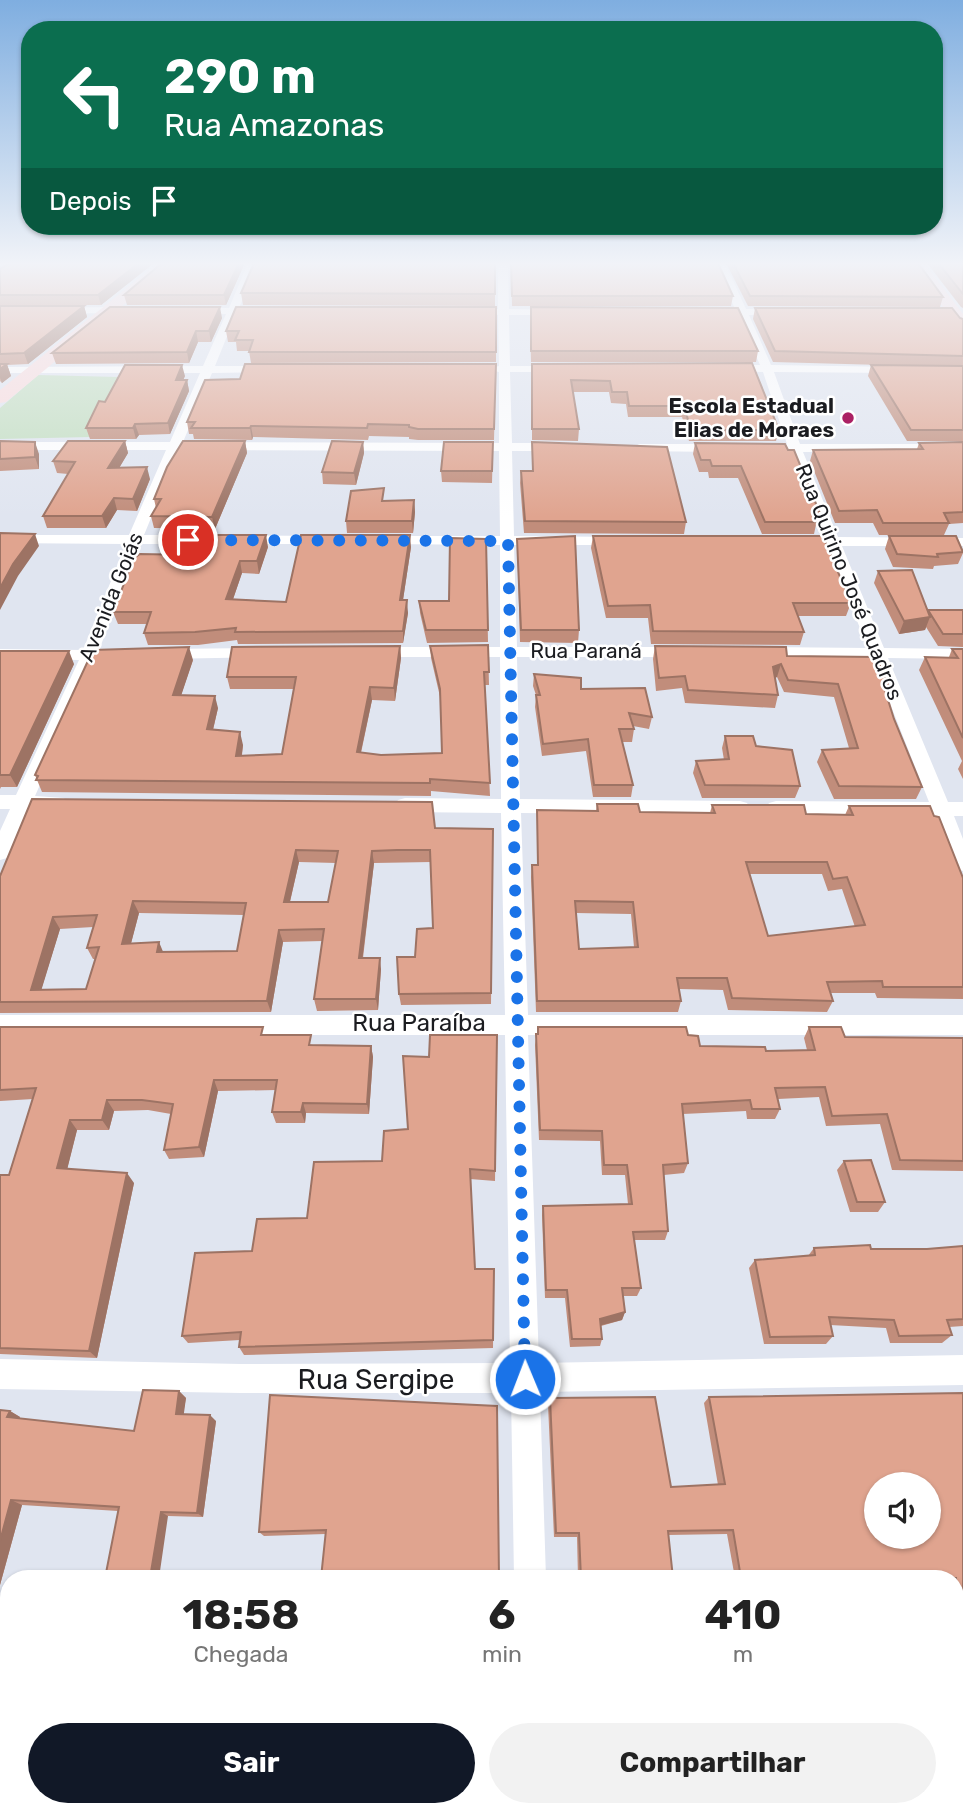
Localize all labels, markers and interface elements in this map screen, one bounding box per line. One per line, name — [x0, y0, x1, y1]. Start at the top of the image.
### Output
text: 290 m — [164, 47, 316, 105]
icon: left — [49, 49, 140, 140]
text: Rua Amazonas — [164, 106, 384, 144]
icon: arrive — [145, 182, 183, 220]
text: Depois — [49, 186, 131, 217]
place label: Escola Estadual Elias de Moraes — [669, 393, 834, 442]
marker: Escola Estadual Elias de Moraes — [840, 410, 856, 426]
street label: Rua Quirino José Quadros — [791, 460, 908, 704]
pin — [158, 510, 218, 570]
icon: arrive — [169, 521, 207, 559]
street label: Avenida Goiás — [73, 529, 148, 665]
street label: Rua Paraná — [530, 638, 642, 663]
street label: Rua Paraíba — [352, 1009, 486, 1037]
position arrow — [488, 1342, 562, 1416]
street label: Rua Sergipe — [298, 1363, 454, 1396]
map controls — [864, 1472, 941, 1549]
button: sound — [864, 1472, 941, 1549]
text: 18:58 — [182, 1590, 300, 1640]
text: 6 — [488, 1590, 516, 1640]
text: 410 — [704, 1590, 782, 1640]
text: Chegada — [194, 1640, 289, 1668]
text: min — [482, 1640, 522, 1668]
text: m — [733, 1640, 753, 1668]
button: Sair — [28, 1723, 475, 1803]
button: Compartilhar — [489, 1723, 936, 1803]

